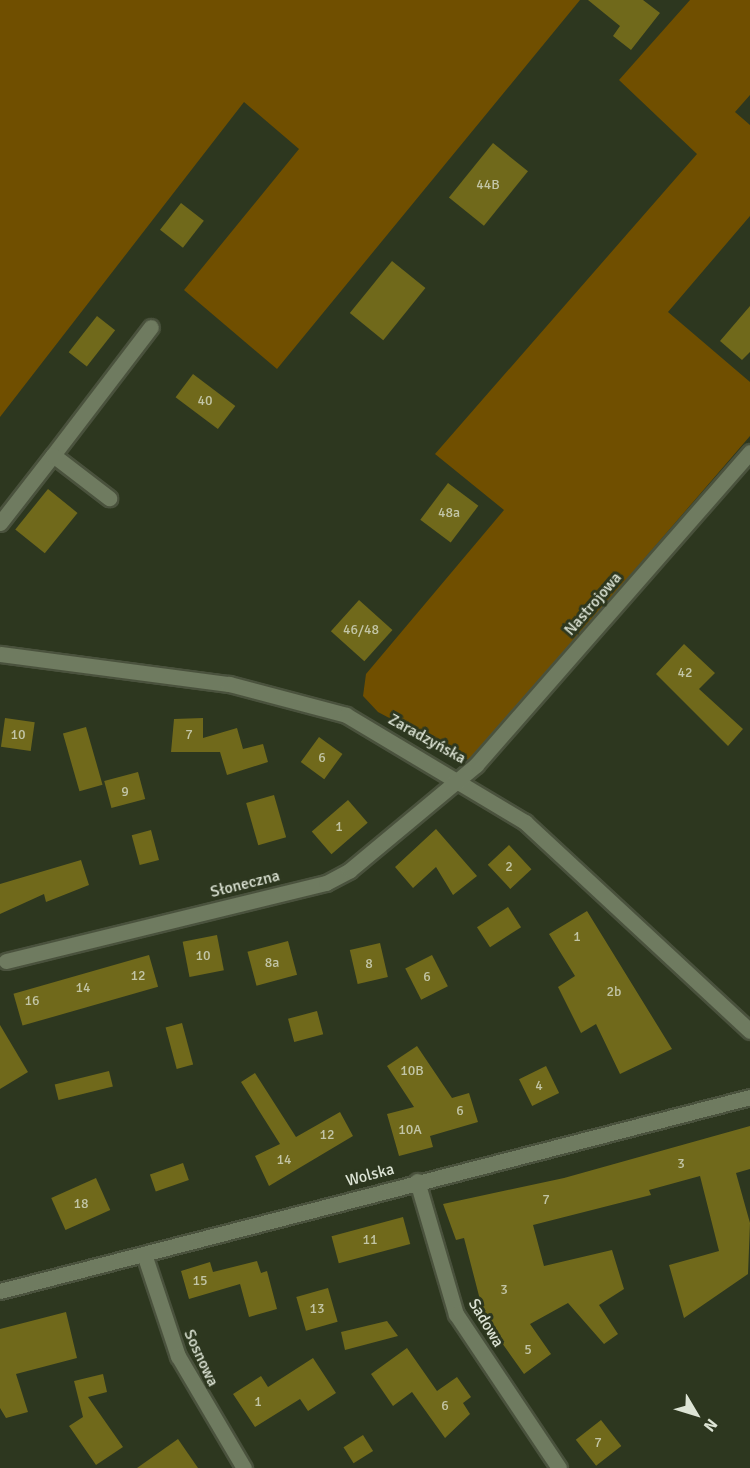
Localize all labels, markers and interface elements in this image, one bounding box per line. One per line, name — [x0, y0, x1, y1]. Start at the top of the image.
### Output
house number: 44B — [476, 177, 500, 193]
house number: 40 — [197, 393, 213, 409]
house number: 48a — [438, 505, 460, 521]
street label: Nastrojowa — [560, 568, 626, 640]
house number: 46/48 — [343, 622, 379, 638]
house number: 42 — [677, 665, 693, 681]
street label: Zaradzyńska — [385, 710, 469, 768]
house number: 10 — [10, 727, 26, 743]
house number: 7 — [185, 727, 193, 743]
house number: 6 — [318, 750, 326, 766]
house number: 9 — [121, 784, 129, 800]
house number: 1 — [335, 819, 343, 835]
house number: 2 — [505, 859, 513, 875]
street label: Słoneczna — [208, 866, 282, 902]
house number: 1 — [573, 929, 581, 945]
house number: 10 — [195, 948, 211, 964]
house number: 8a — [265, 955, 279, 971]
house number: 8 — [365, 956, 373, 972]
house number: 12 — [130, 968, 146, 984]
house number: 6 — [423, 969, 431, 985]
house number: 14 — [75, 980, 91, 996]
house number: 2b — [607, 984, 621, 1000]
house number: 16 — [24, 993, 40, 1009]
house number: 10B — [400, 1063, 424, 1079]
house number: 4 — [535, 1078, 543, 1094]
house number: 6 — [456, 1103, 464, 1119]
house number: 10A — [398, 1122, 422, 1138]
house number: 12 — [319, 1127, 335, 1143]
house number: 14 — [276, 1152, 292, 1168]
house number: 3 — [677, 1156, 685, 1172]
street label: Wolska — [344, 1159, 396, 1191]
house number: 7 — [542, 1192, 550, 1208]
house number: 18 — [73, 1196, 89, 1212]
house number: 11 — [362, 1232, 378, 1248]
house number: 15 — [192, 1273, 208, 1289]
house number: 3 — [500, 1282, 508, 1298]
street label: Sadowa — [464, 1295, 508, 1351]
house number: 13 — [309, 1301, 325, 1317]
street label: Sosnowa — [179, 1326, 223, 1390]
house number: 5 — [524, 1342, 532, 1358]
north arrow — [666, 1384, 726, 1444]
house number: 1 — [254, 1394, 262, 1410]
house number: 6 — [441, 1398, 449, 1414]
text: N — [699, 1415, 721, 1436]
house number: 7 — [594, 1435, 602, 1451]

